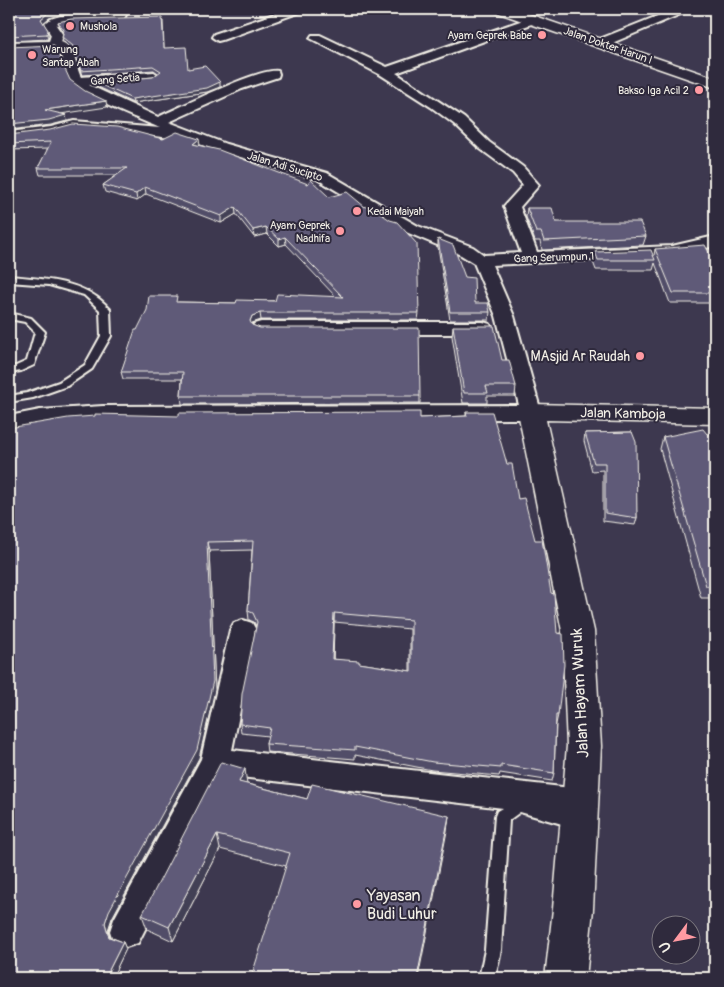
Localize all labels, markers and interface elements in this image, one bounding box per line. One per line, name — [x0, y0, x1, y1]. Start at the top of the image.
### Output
marker: Mushola — [64, 20, 76, 32]
place label: Mushola — [80, 20, 117, 33]
street label: Jalan Dokter Harun I — [562, 24, 654, 67]
place label: Ayam Geprek Babe — [447, 29, 533, 42]
marker: Ayam Geprek Babe — [536, 29, 548, 41]
place label: Warung Santap Abah — [42, 43, 99, 69]
marker: Warung Santap Abah — [26, 49, 38, 61]
street label: Gang Setia — [90, 71, 140, 88]
place label: Bakso Iga Acil 2 — [618, 84, 689, 97]
marker: Bakso Iga Acil 2 — [693, 84, 705, 96]
street label: Jalan Adi Sucipto — [246, 149, 324, 184]
marker: Kedai Maiyah — [351, 205, 363, 217]
place label: Kedai Maiyah — [367, 205, 424, 218]
place label: Ayam Geprek Nadhifa — [270, 219, 330, 245]
marker: Ayam Geprek Nadhifa — [334, 225, 346, 237]
street label: Gang Serumpun 1 — [514, 250, 595, 265]
place label: MAsjid Ar Raudah — [531, 348, 630, 365]
marker: MAsjid Ar Raudah — [634, 350, 646, 362]
street label: Jalan Kamboja — [580, 404, 666, 423]
street label: Jalan Hayam Wuruk — [567, 627, 593, 758]
place label: Yayasan Budi Luhur — [366, 886, 437, 924]
marker: Yayasan Budi Luhur — [351, 898, 363, 910]
north arrow — [652, 914, 702, 964]
text: U — [656, 938, 675, 955]

